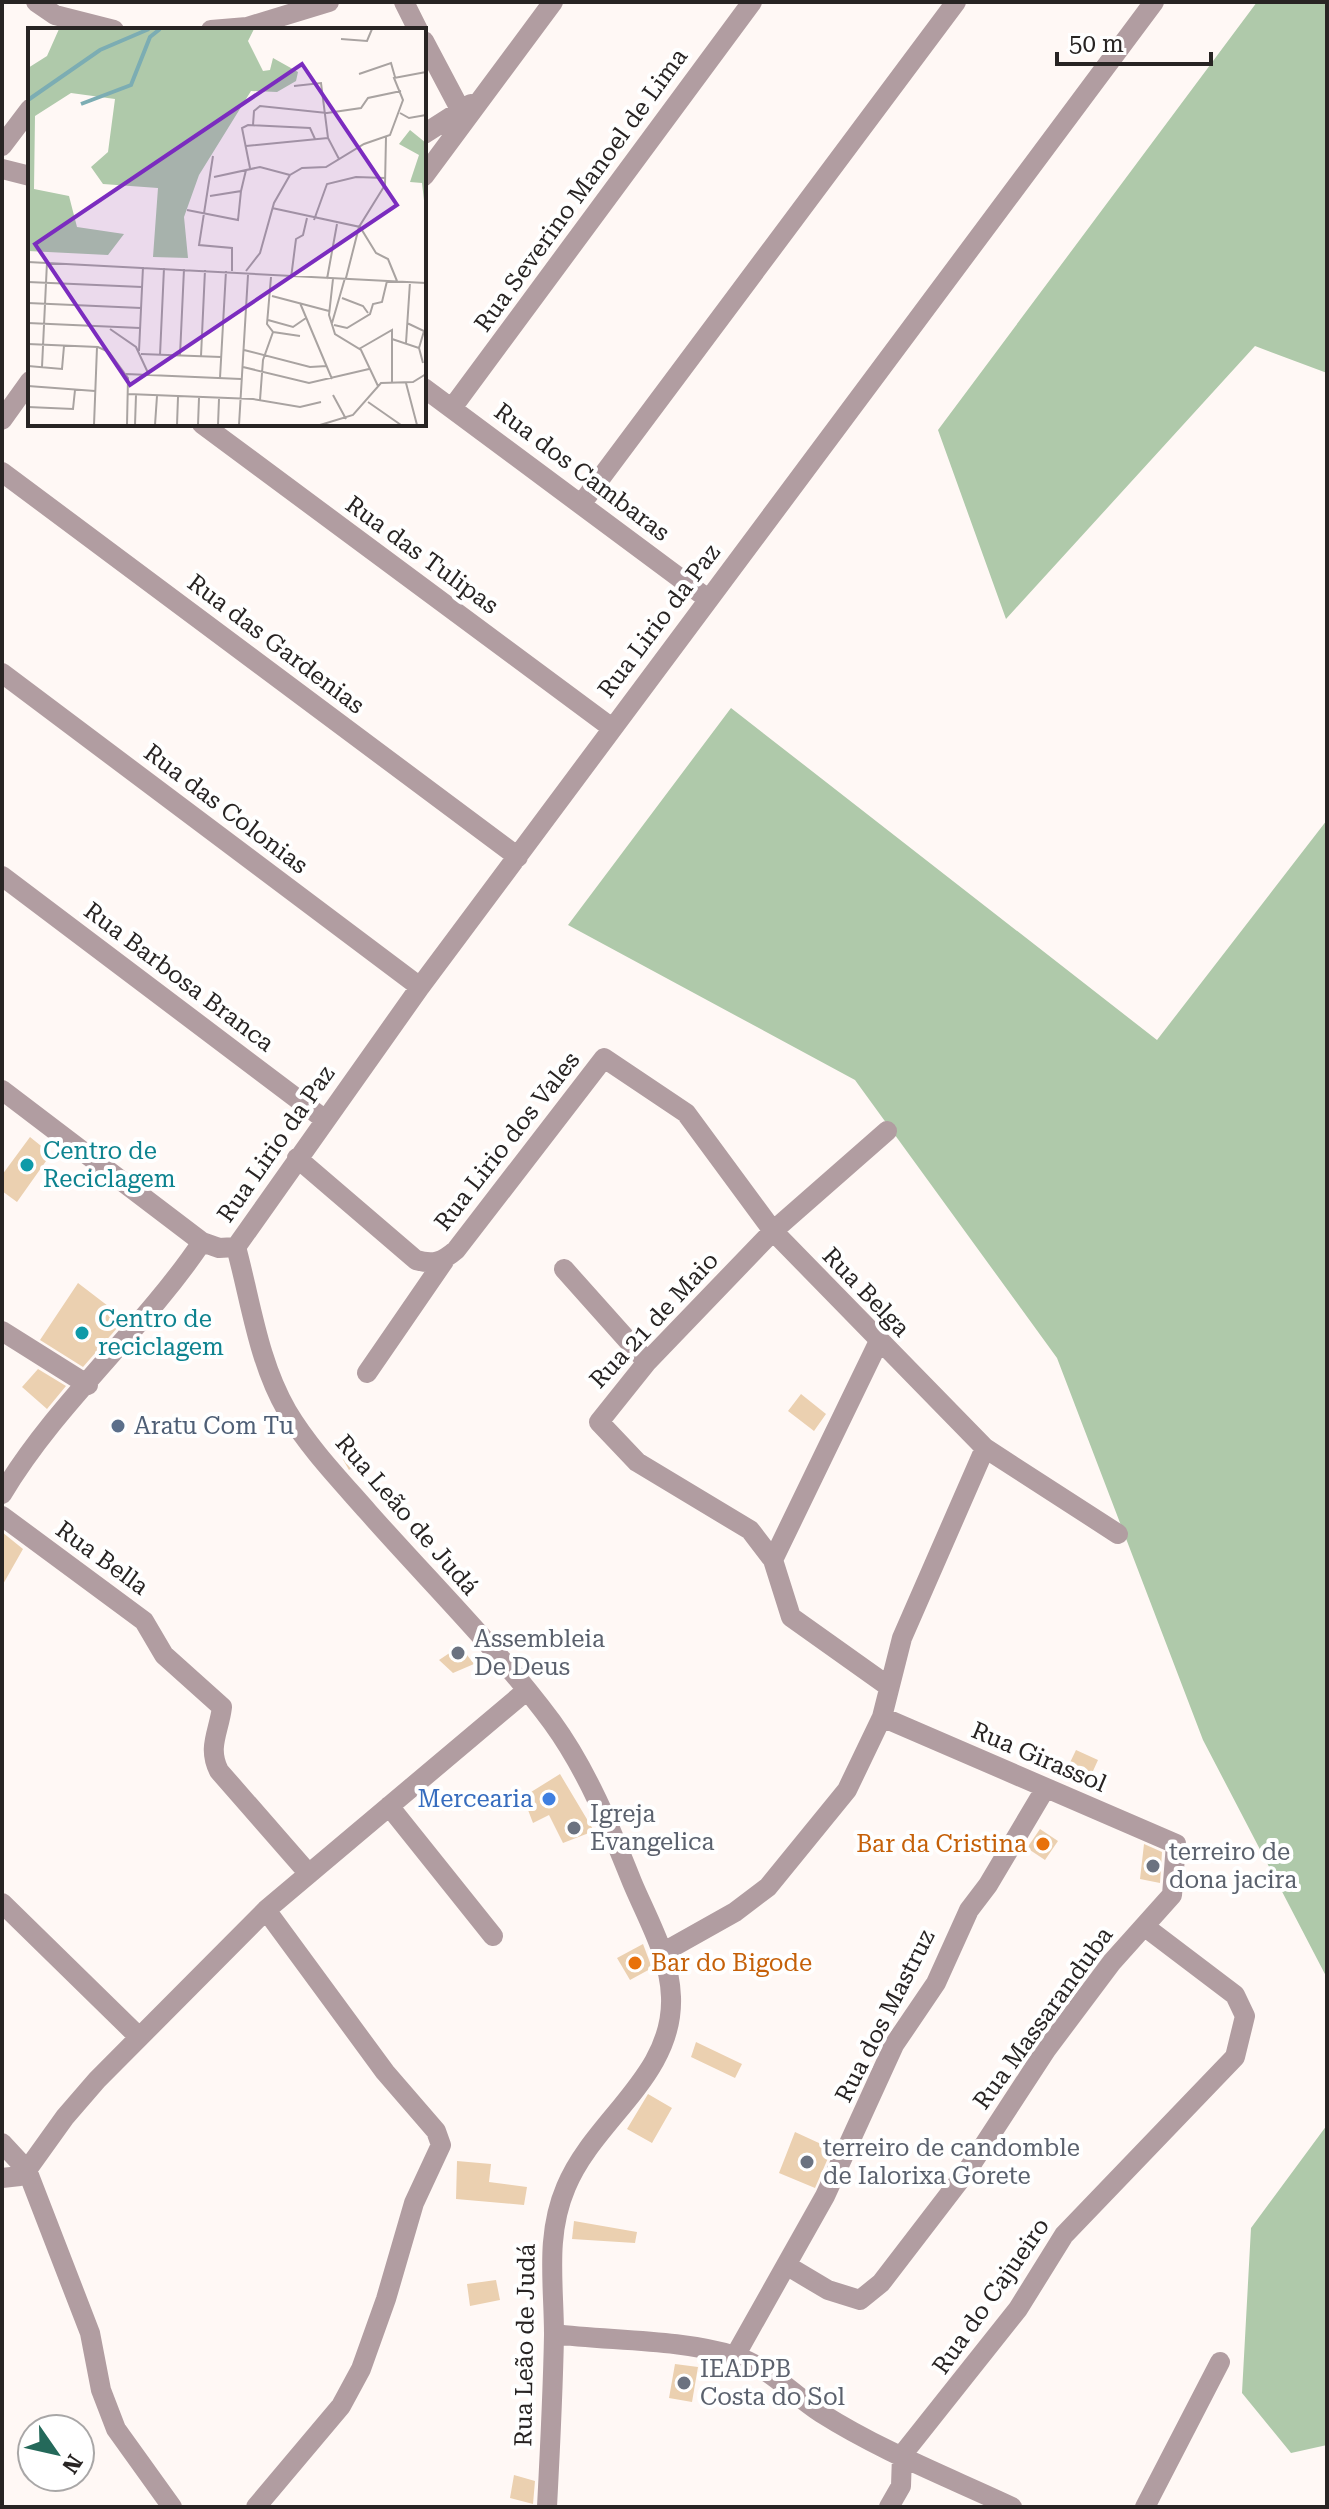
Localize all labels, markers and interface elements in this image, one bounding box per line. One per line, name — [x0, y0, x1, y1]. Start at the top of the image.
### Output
scale bar — [1057, 16, 1211, 66]
inset map — [28, 28, 426, 426]
text: 50 m — [1069, 30, 1124, 58]
street label: Rua Severino Manoel de Lima — [469, 43, 693, 337]
street label: Rua dos Cambaras — [489, 397, 675, 547]
street label: Rua das Tulipas — [340, 490, 504, 620]
street label: Rua Lirio da Paz — [592, 539, 726, 703]
street label: Rua das Gardenias — [182, 568, 370, 720]
street label: Rua das Colonias — [139, 738, 313, 880]
street label: Rua Barbosa Branca — [79, 897, 279, 1057]
street label: Rua Lirio dos Vales — [429, 1046, 585, 1236]
street label: Rua Lirio da Paz — [212, 1060, 340, 1228]
place label: Centro de Reciclagem — [43, 1137, 176, 1193]
marker: Centro de Reciclagem — [18, 1156, 36, 1174]
street label: Rua Belga — [817, 1242, 915, 1342]
street label: Rua 21 de Maio — [584, 1246, 724, 1394]
place label: Centro de reciclagem — [98, 1305, 224, 1361]
marker: Centro de reciclagem — [73, 1324, 91, 1342]
place label: Aratu Com Tu — [134, 1412, 294, 1440]
marker: Aratu Com Tu — [109, 1417, 127, 1435]
street label: Rua Leão de Judá — [330, 1429, 484, 1601]
street label: Rua Bella — [50, 1515, 154, 1601]
place label: Assembleia De Deus — [474, 1625, 605, 1681]
marker: Assembleia De Deus — [449, 1644, 467, 1662]
street label: Rua Girassol — [967, 1716, 1111, 1798]
place label: Mercearia — [418, 1785, 533, 1813]
marker: Mercearia — [540, 1790, 558, 1808]
place label: Igreja Evangelica — [590, 1800, 715, 1856]
marker: Igreja Evangelica — [565, 1819, 583, 1837]
place label: Bar da Cristina — [856, 1830, 1027, 1858]
marker: Bar da Cristina — [1034, 1835, 1052, 1853]
place label: terreiro de dona jacira — [1169, 1838, 1297, 1894]
marker: terreiro de dona jacira — [1144, 1857, 1162, 1875]
street label: Rua Massaranduba — [968, 1922, 1118, 2114]
street label: Rua dos Mastruz — [829, 1925, 941, 2107]
place label: Bar do Bigode — [651, 1949, 812, 1977]
marker: Bar do Bigode — [626, 1954, 644, 1972]
place label: terreiro de candomble de Ialorixa Gorete — [823, 2134, 1080, 2190]
marker: terreiro de candomble de Ialorixa Gorete — [798, 2153, 816, 2171]
street label: Rua do Cajueiro — [927, 2213, 1055, 2379]
street label: Rua Leão de Judá — [509, 2243, 541, 2447]
place label: IEADPB Costa do Sol — [700, 2355, 845, 2411]
marker: IEADPB Costa do Sol — [675, 2374, 693, 2392]
north arrow — [16, 2413, 96, 2493]
text: N — [57, 2450, 87, 2478]

